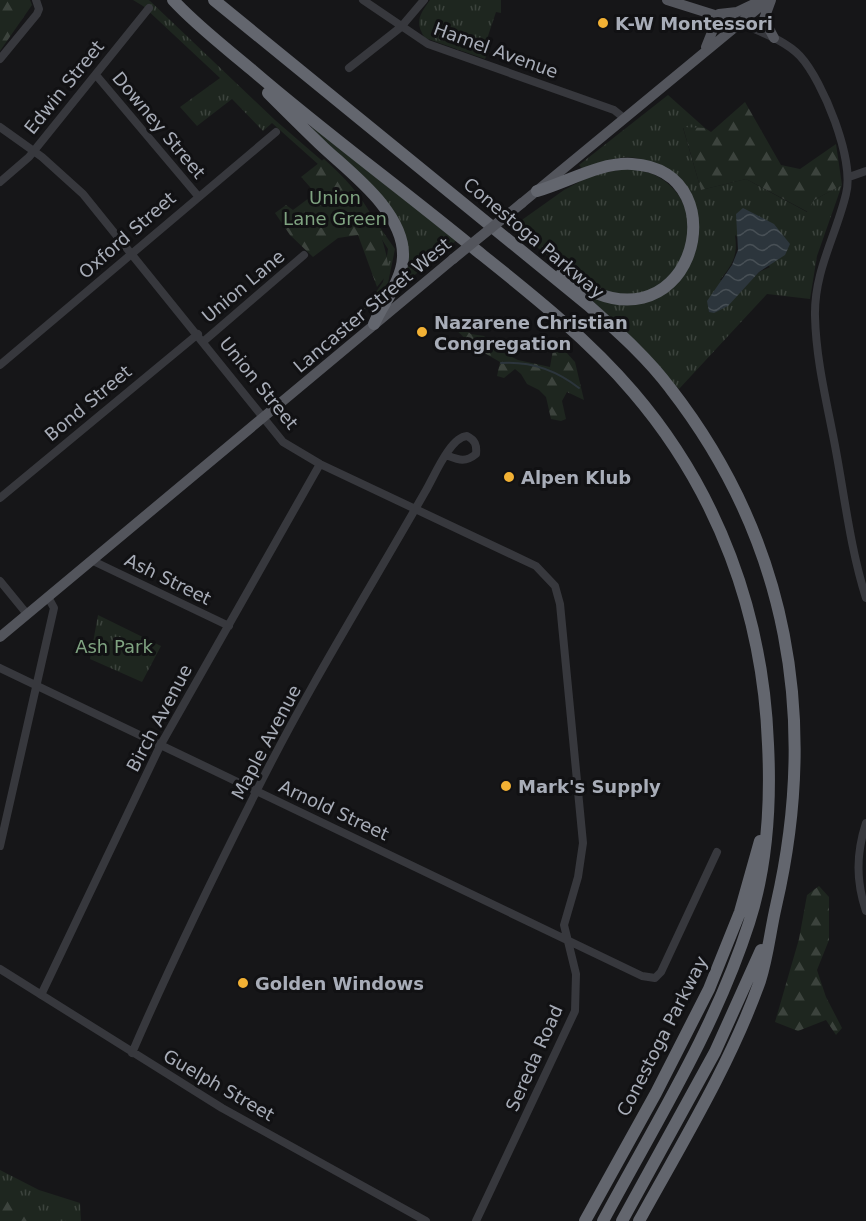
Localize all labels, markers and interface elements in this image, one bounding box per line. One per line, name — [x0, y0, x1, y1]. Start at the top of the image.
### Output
place label: K-W Montessori — [615, 13, 773, 34]
marker: K-W Montessori — [596, 16, 610, 30]
street label: Hamel Avenue — [431, 18, 561, 82]
street label: Edwin Street — [20, 36, 108, 138]
street label: Downey Street — [108, 67, 210, 183]
street label: Conestoga Parkway — [459, 173, 609, 303]
street label: Oxford Street — [74, 187, 180, 283]
park label: Union Lane Green — [283, 187, 387, 229]
street label: Lancaster Street West — [289, 233, 455, 377]
street label: Union Lane — [197, 245, 289, 327]
place label: Nazarene Christian Congregation — [434, 312, 628, 354]
marker: Nazarene Christian Congregation — [415, 325, 429, 339]
street label: Union Street — [215, 333, 303, 433]
street label: Bond Street — [40, 361, 136, 445]
place label: Alpen Klub — [521, 467, 631, 488]
marker: Alpen Klub — [502, 470, 516, 484]
street label: Ash Street — [121, 549, 215, 609]
park label: Ash Park — [75, 636, 153, 657]
street label: Birch Avenue — [122, 661, 196, 775]
street label: Maple Avenue — [227, 681, 305, 803]
street label: Arnold Street — [276, 775, 392, 845]
place label: Mark's Supply — [518, 776, 661, 797]
marker: Mark's Supply — [499, 779, 513, 793]
street label: Conestoga Parkway — [612, 952, 712, 1120]
place label: Golden Windows — [255, 973, 424, 994]
marker: Golden Windows — [236, 976, 250, 990]
street label: Sereda Road — [501, 1002, 567, 1114]
street label: Guelph Street — [160, 1045, 278, 1125]

